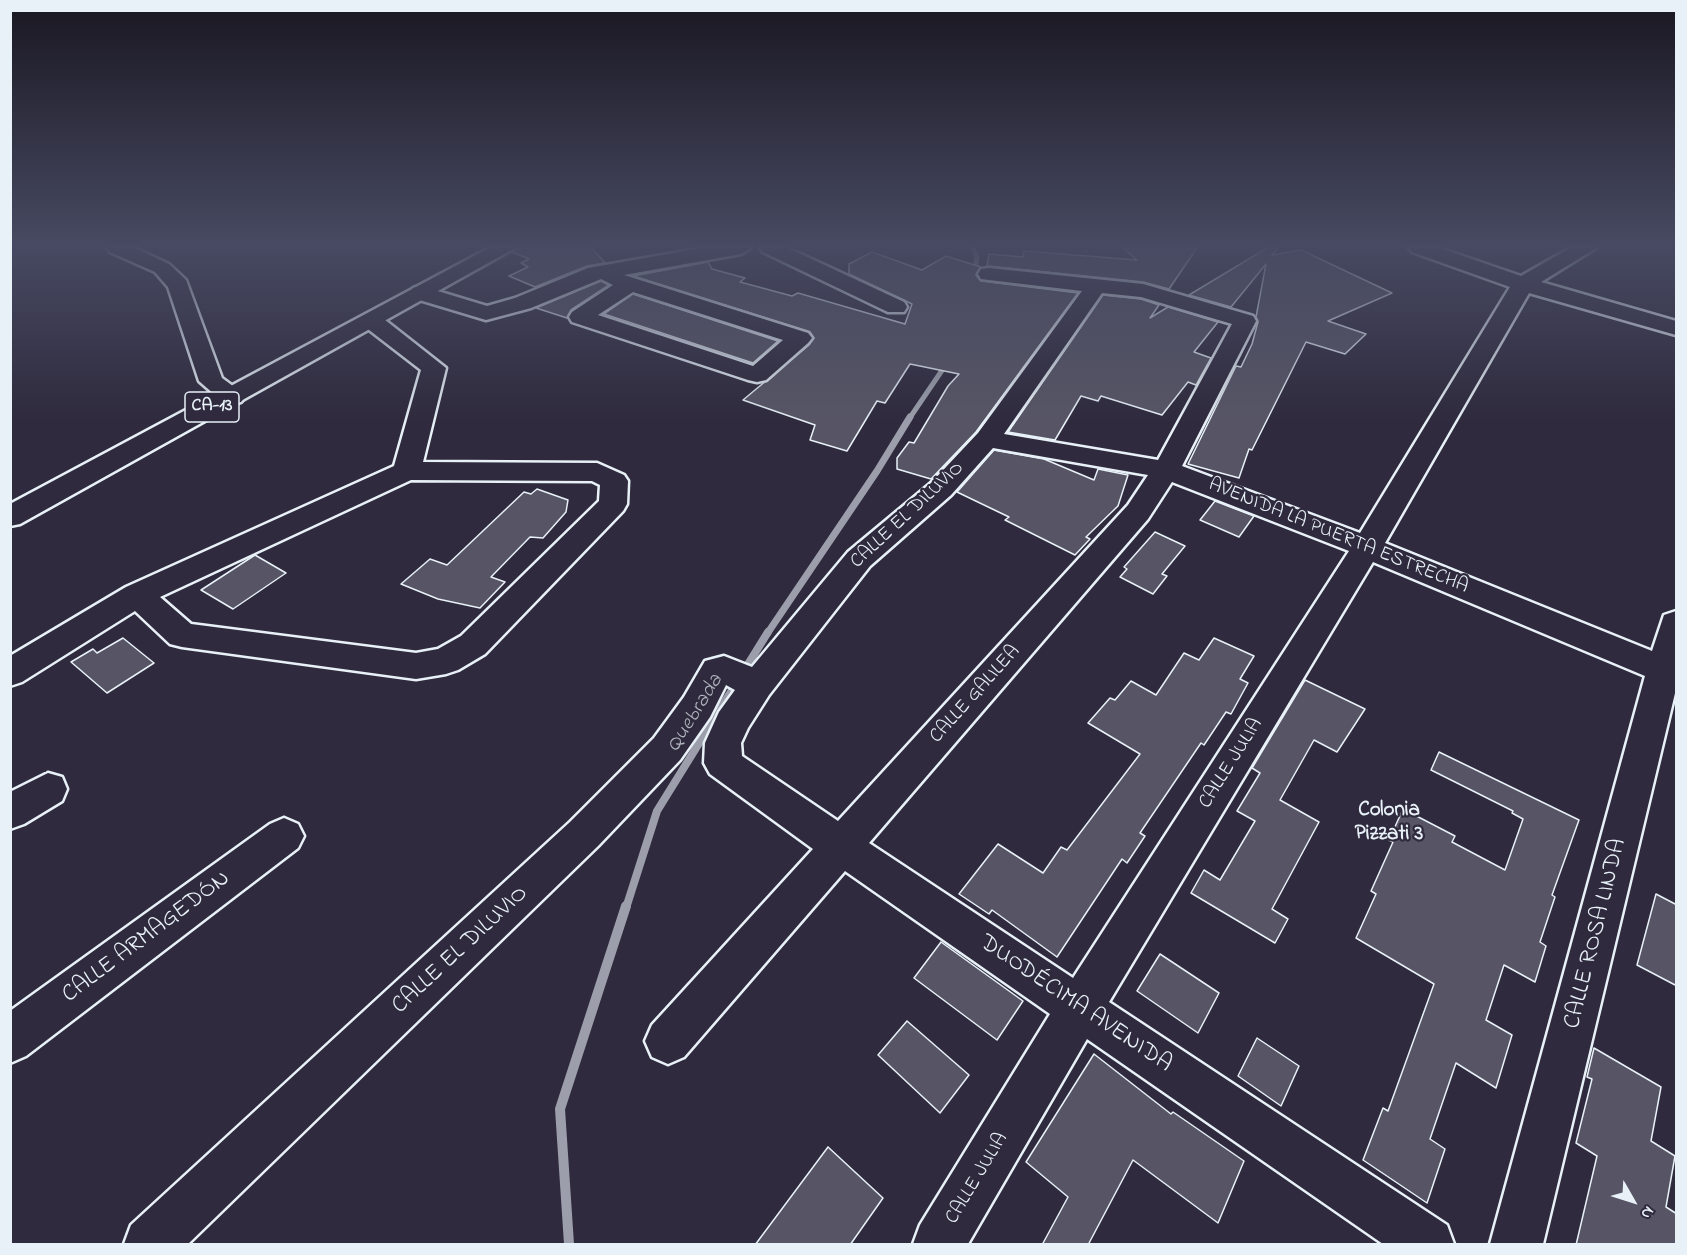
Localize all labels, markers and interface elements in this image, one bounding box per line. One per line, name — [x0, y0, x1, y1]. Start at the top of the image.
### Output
road number: CA-13 — [185, 392, 239, 422]
street label: CALLE EL DILUVIO — [846, 457, 970, 575]
street label: AVENIDA LA PUERTA ESTRECHA — [1205, 474, 1471, 600]
street label: CALLE GALILEA — [926, 641, 1026, 749]
water label: Quebrada — [662, 670, 730, 758]
street label: CALLE JULIA — [1195, 714, 1269, 814]
district label: Colonia Pizzati 3 — [1355, 799, 1423, 849]
street label: CALLE ROSA LINDA — [1559, 836, 1635, 1032]
street label: CALLE ARMAGEDÓN — [57, 865, 237, 1011]
street label: CALLE EL DILUVIO — [387, 881, 535, 1021]
street label: DUODÉCIMA AVENIDA — [973, 930, 1177, 1080]
street label: CALLE JULIA — [941, 1129, 1015, 1229]
north arrow — [1603, 1171, 1663, 1231]
text: N — [1634, 1201, 1660, 1224]

